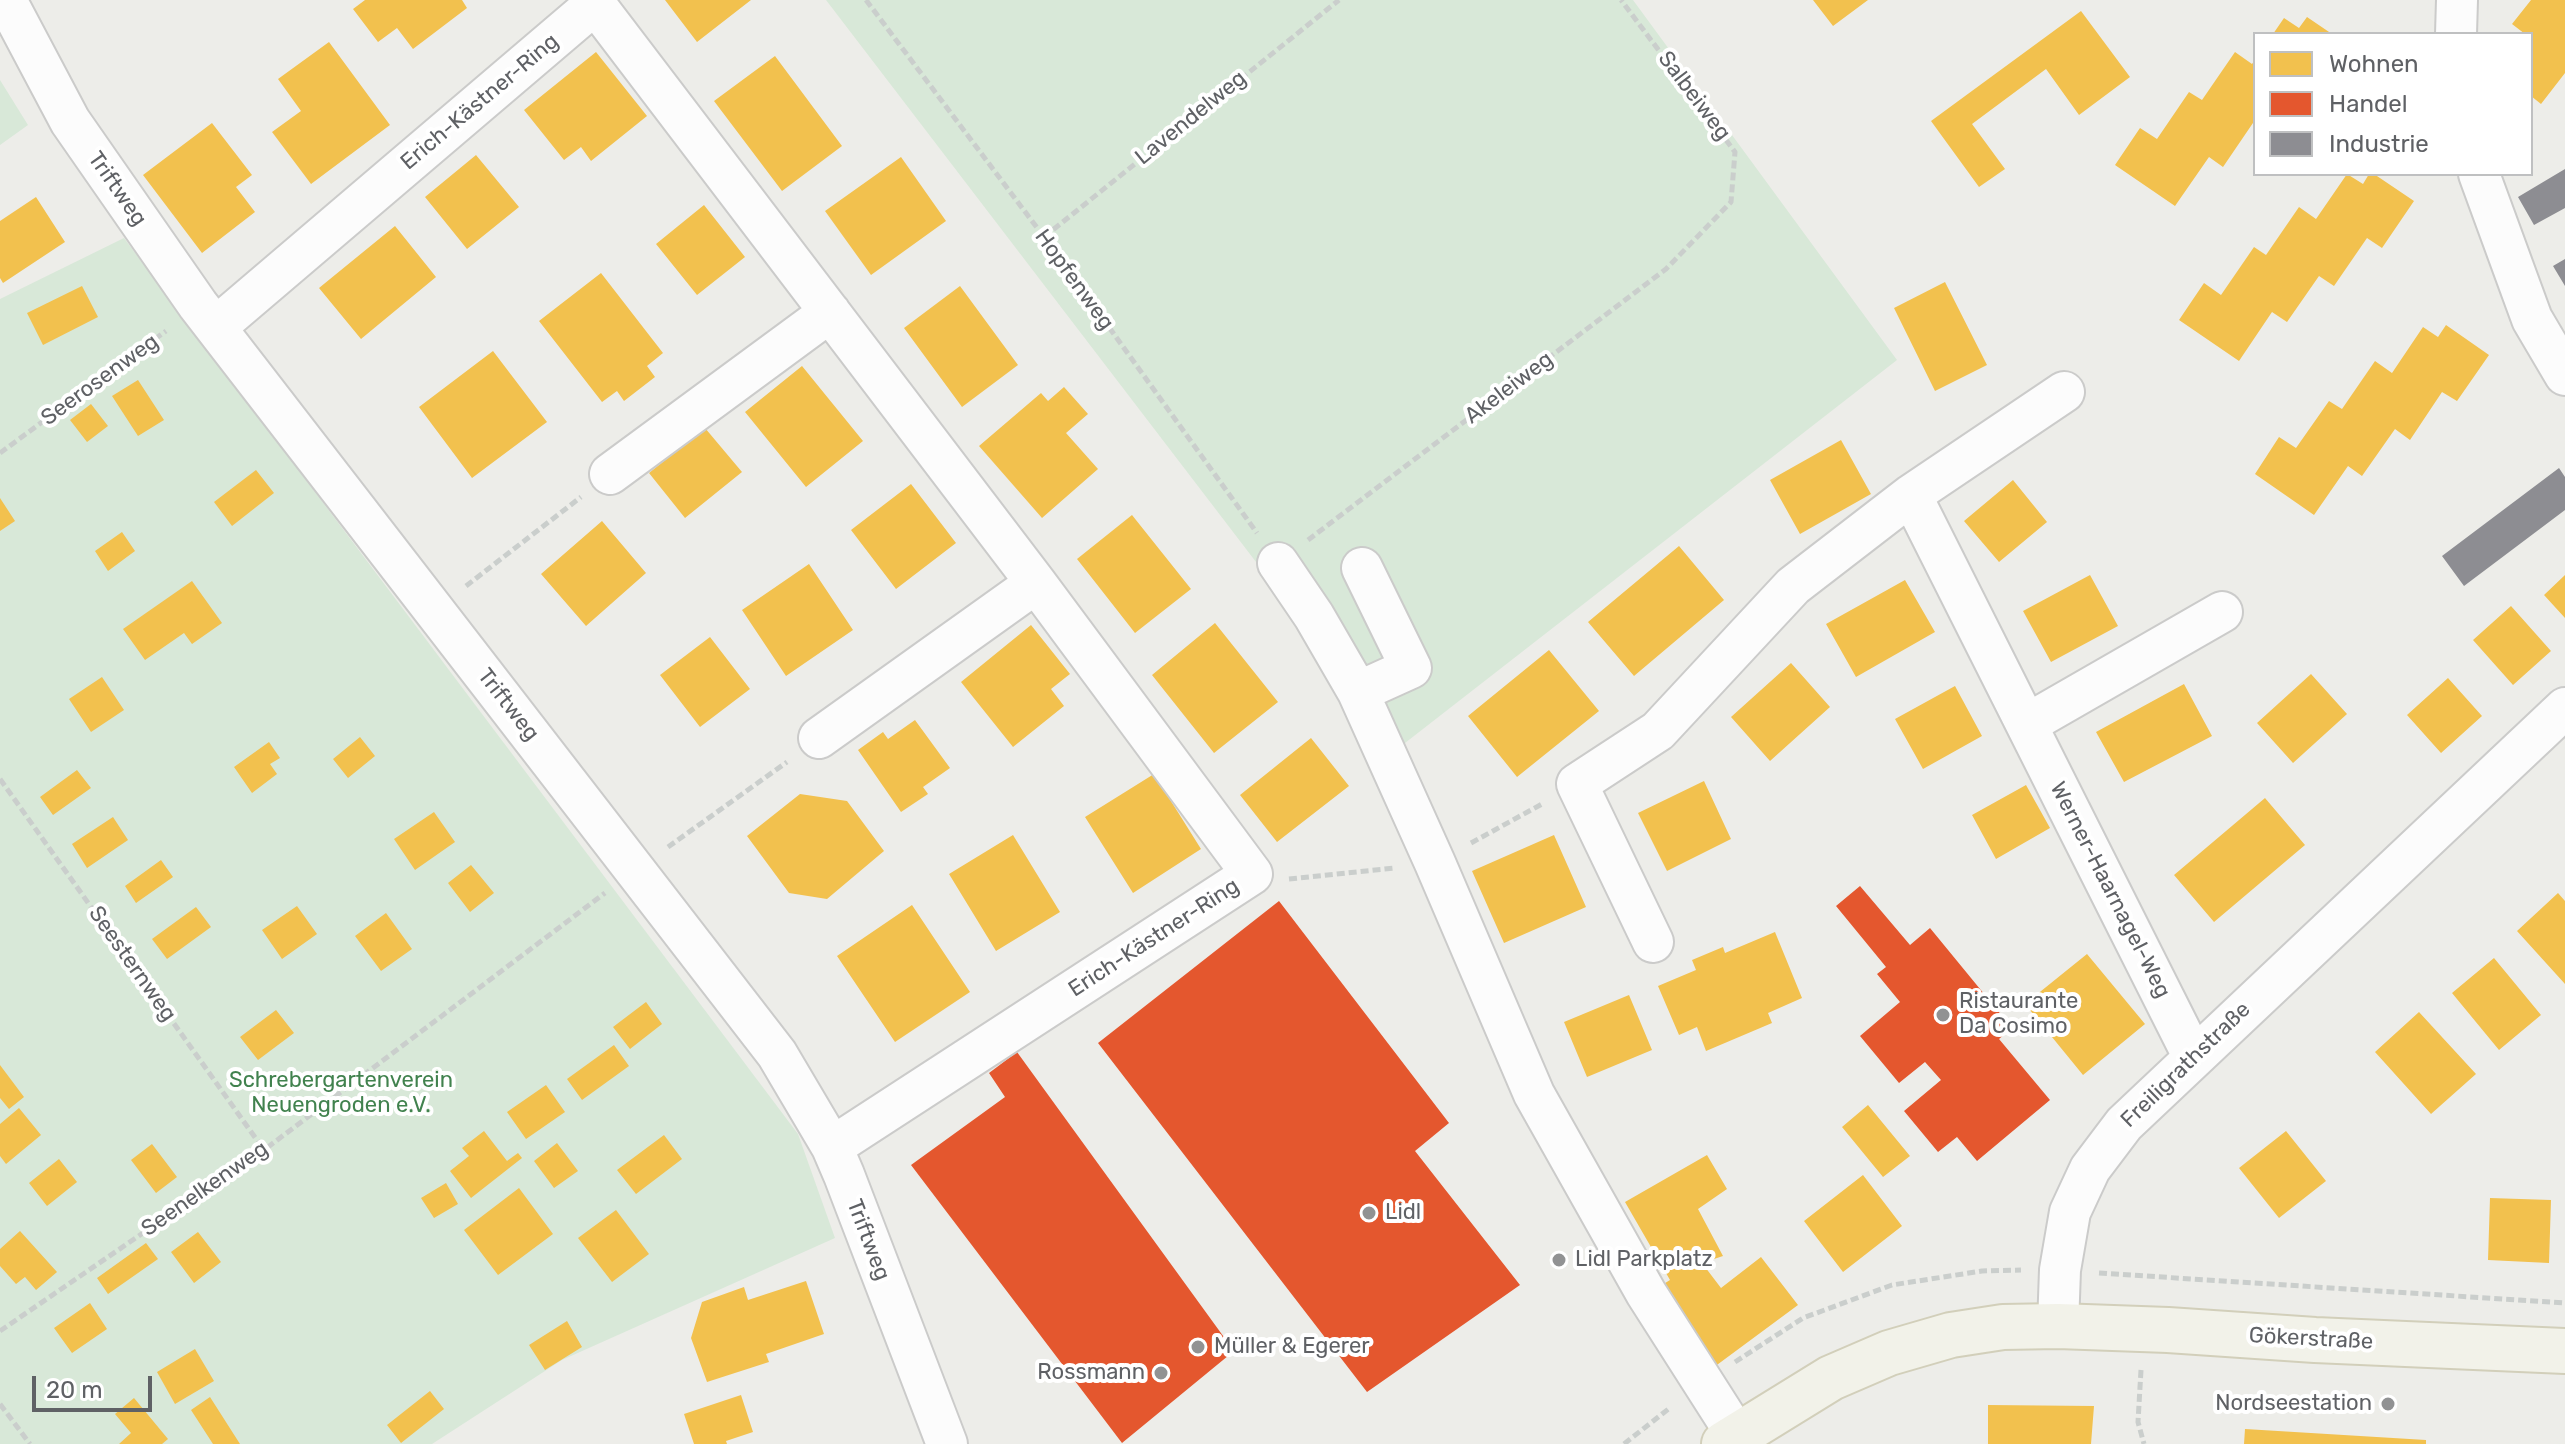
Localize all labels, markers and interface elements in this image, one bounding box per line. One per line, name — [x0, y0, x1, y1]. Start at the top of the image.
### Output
street label: Erich-Kästner-Ring — [396, 28, 564, 176]
legend — [2253, 32, 2533, 176]
street label: Salbeiweg — [1652, 46, 1736, 146]
text: Wohnen — [2329, 50, 2419, 78]
street label: Lavendelweg — [1130, 65, 1252, 171]
text: Handel — [2329, 90, 2407, 118]
text: Industrie — [2329, 130, 2429, 158]
street label: Triftweg — [82, 147, 152, 231]
street label: Hopfenweg — [1029, 225, 1119, 335]
street label: Seerosenweg — [36, 329, 164, 431]
street label: Akeleiweg — [1460, 346, 1558, 430]
street label: Triftweg — [472, 664, 544, 746]
street label: Werner-Haarnagel-Weg — [2044, 778, 2176, 1002]
street label: Erich-Kästner-Ring — [1064, 873, 1244, 1003]
street label: Seesternweg — [83, 901, 181, 1027]
place label: Ristaurante Da Cosimo — [1959, 989, 2078, 1040]
street label: Freiligrathstraße — [2116, 997, 2256, 1133]
marker: Ristaurante Da Cosimo — [1934, 1006, 1952, 1024]
park label: Schrebergartenverein Neuengroden e.V. — [229, 1068, 453, 1120]
street label: Seenelkenweg — [137, 1136, 273, 1242]
street label: Triftweg — [841, 1196, 895, 1284]
place label: Lidl — [1385, 1200, 1421, 1226]
marker: Lidl — [1360, 1204, 1378, 1222]
place label: Lidl Parkplatz — [1575, 1247, 1713, 1273]
marker: Lidl Parkplatz — [1550, 1251, 1568, 1269]
street label: Gökerstraße — [2248, 1323, 2374, 1355]
place label: Müller & Egerer — [1214, 1334, 1370, 1360]
marker: Müller & Egerer — [1189, 1338, 1207, 1356]
scale bar — [36, 1360, 156, 1410]
place label: Rossmann — [1037, 1360, 1145, 1386]
marker: Rossmann — [1152, 1364, 1170, 1382]
text: 20 m — [46, 1376, 103, 1404]
place label: Nordseestation — [2215, 1391, 2372, 1417]
marker: Nordseestation — [2379, 1395, 2397, 1413]

